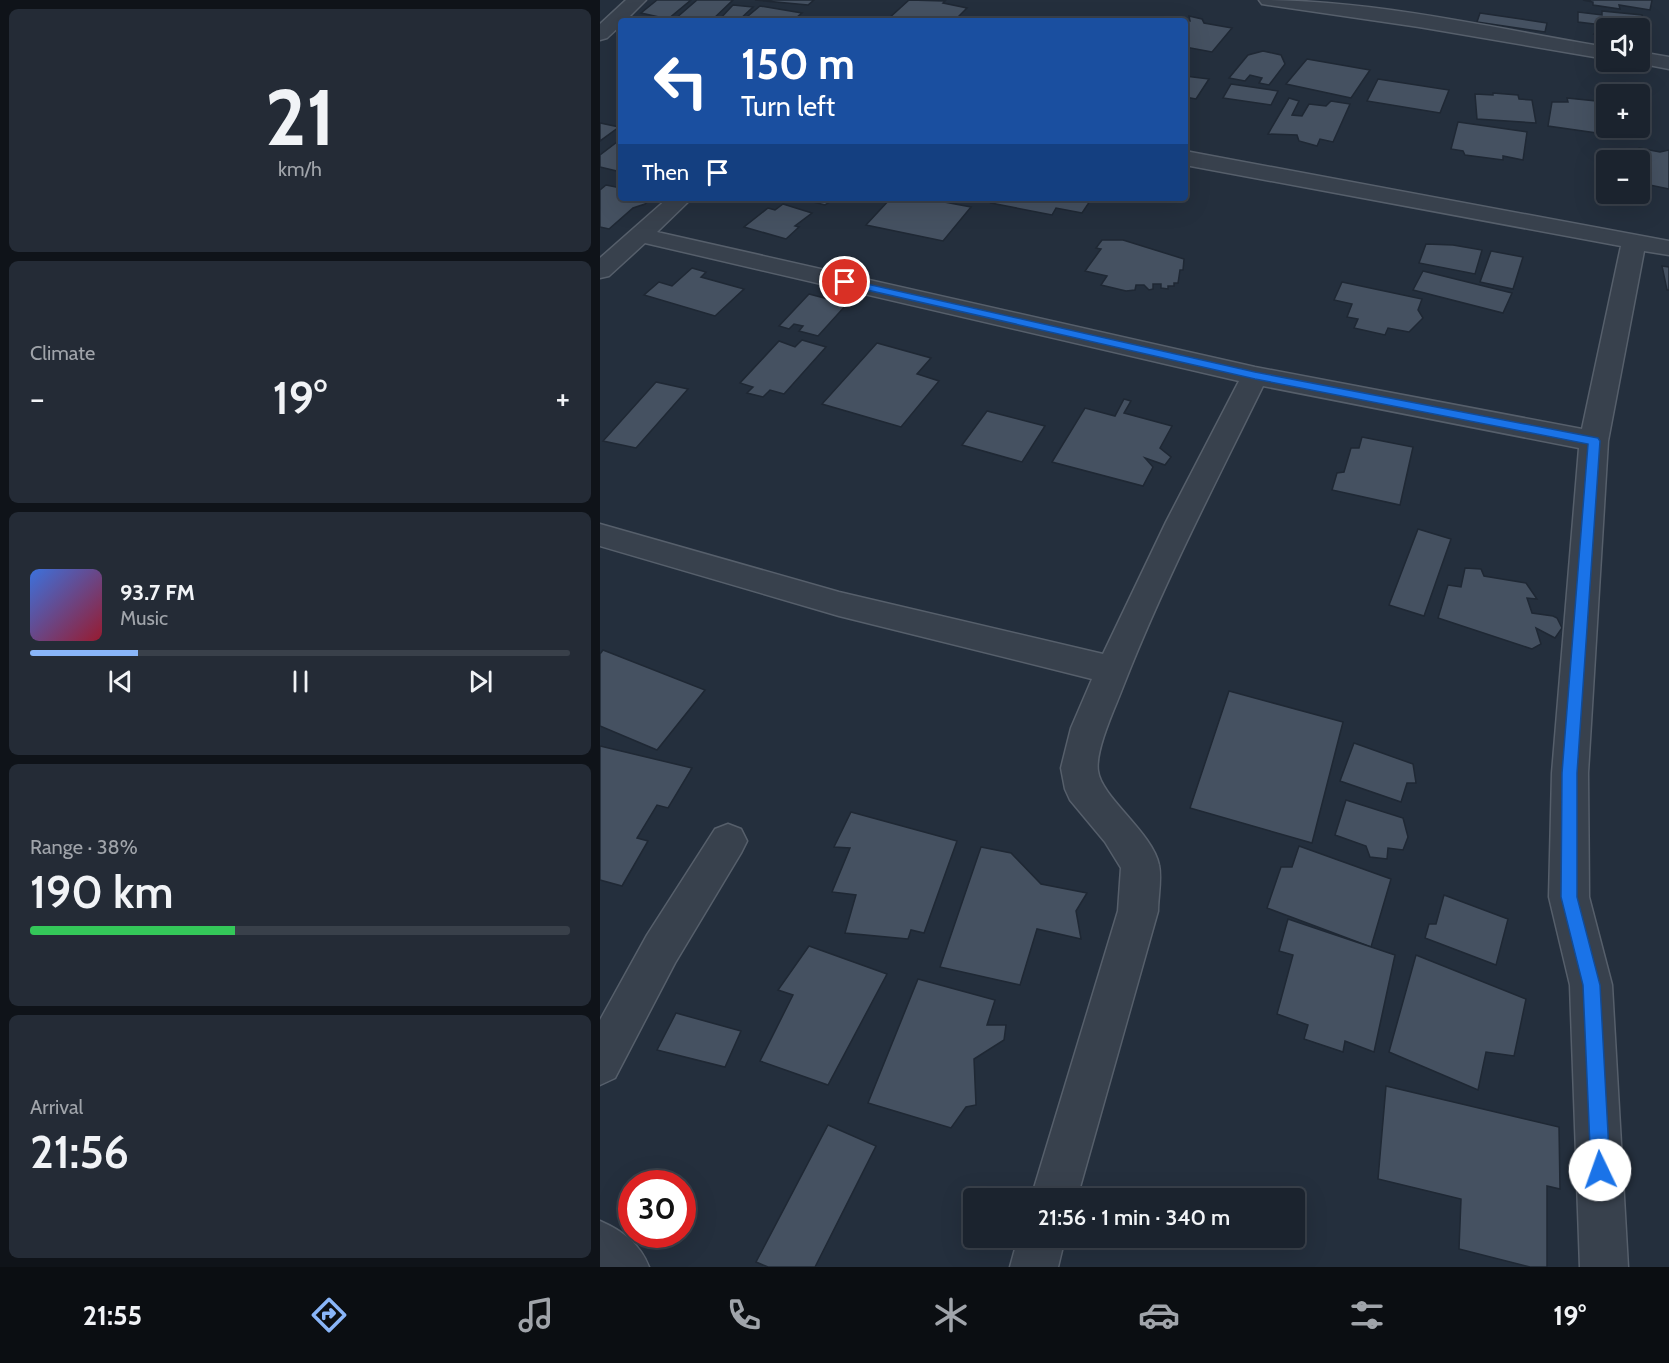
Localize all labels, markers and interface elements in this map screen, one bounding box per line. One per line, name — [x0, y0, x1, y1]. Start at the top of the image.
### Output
map controls — [1596, 18, 1650, 204]
button: sound — [1596, 18, 1650, 72]
text: 150 m — [741, 38, 855, 90]
icon: left — [642, 42, 720, 120]
text: 21 — [265, 70, 335, 165]
button: + — [1596, 84, 1650, 138]
text: Turn left — [741, 90, 835, 123]
button: − — [1596, 150, 1650, 204]
icon: arrive — [701, 156, 734, 189]
text: km/h — [278, 157, 322, 181]
text: Then — [642, 159, 689, 186]
pin — [819, 256, 870, 307]
icon: arrive — [828, 265, 861, 298]
text: Climate — [30, 341, 95, 365]
text: 19° — [273, 371, 327, 425]
text: − — [30, 378, 45, 418]
text: + — [555, 378, 570, 418]
text: 93.7 FM — [120, 579, 195, 606]
text: Music — [120, 606, 168, 630]
icon: previous — [104, 665, 137, 698]
icon: pause — [284, 665, 317, 698]
icon: next — [464, 665, 497, 698]
text: Range · 38% — [30, 835, 138, 859]
text: 190 km — [30, 865, 174, 919]
text: Arrival — [30, 1095, 83, 1119]
text: 21:56 — [30, 1125, 129, 1179]
position arrow — [1568, 1138, 1632, 1202]
speed limit sign: 30 — [618, 1170, 696, 1248]
text: 21:56 · 1 min · 340 m — [1038, 1204, 1230, 1231]
icon: directions — [308, 1294, 350, 1336]
icon: music — [515, 1294, 557, 1336]
icon: phone — [723, 1294, 765, 1336]
icon: climate — [930, 1294, 972, 1336]
icon: car — [1138, 1294, 1180, 1336]
icon: filters — [1346, 1294, 1388, 1336]
text: 21:55 — [83, 1299, 142, 1332]
text: 19° — [1553, 1299, 1586, 1332]

